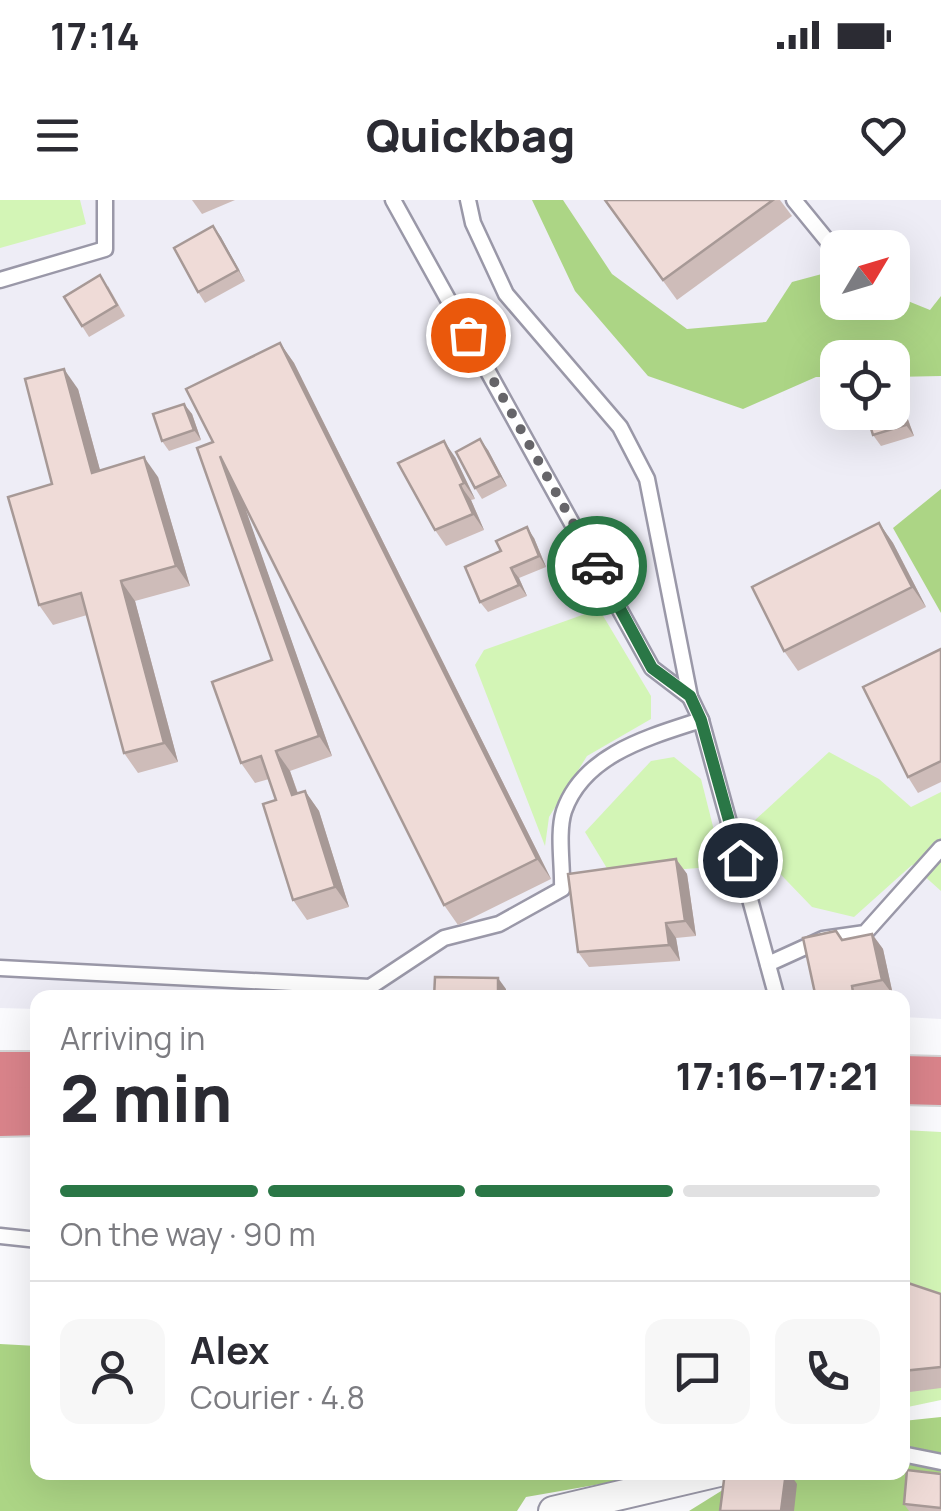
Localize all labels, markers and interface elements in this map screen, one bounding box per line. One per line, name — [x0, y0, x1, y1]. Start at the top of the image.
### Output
text: 17:14 — [50, 9, 140, 61]
text: Quickbag — [366, 104, 575, 166]
icon: menu — [30, 108, 85, 163]
icon: heart — [856, 108, 911, 163]
north arrow — [820, 230, 910, 320]
map controls — [820, 230, 910, 430]
pin — [426, 293, 511, 378]
icon: bag — [441, 308, 496, 363]
button: locate — [820, 340, 910, 430]
courier — [547, 516, 647, 616]
icon: car — [570, 539, 625, 594]
pin — [698, 818, 783, 903]
icon: home — [713, 833, 768, 888]
text: Arriving in — [60, 1016, 205, 1060]
text: 17:16–17:21 — [675, 1049, 880, 1101]
text: 2 min — [60, 1053, 232, 1142]
text: On the way · 90 m — [60, 1212, 316, 1256]
button: person — [60, 1319, 165, 1424]
button: chat — [645, 1319, 750, 1424]
button: phone — [775, 1319, 880, 1424]
text: Alex — [190, 1323, 269, 1375]
text: Courier · 4.8 — [190, 1375, 365, 1419]

